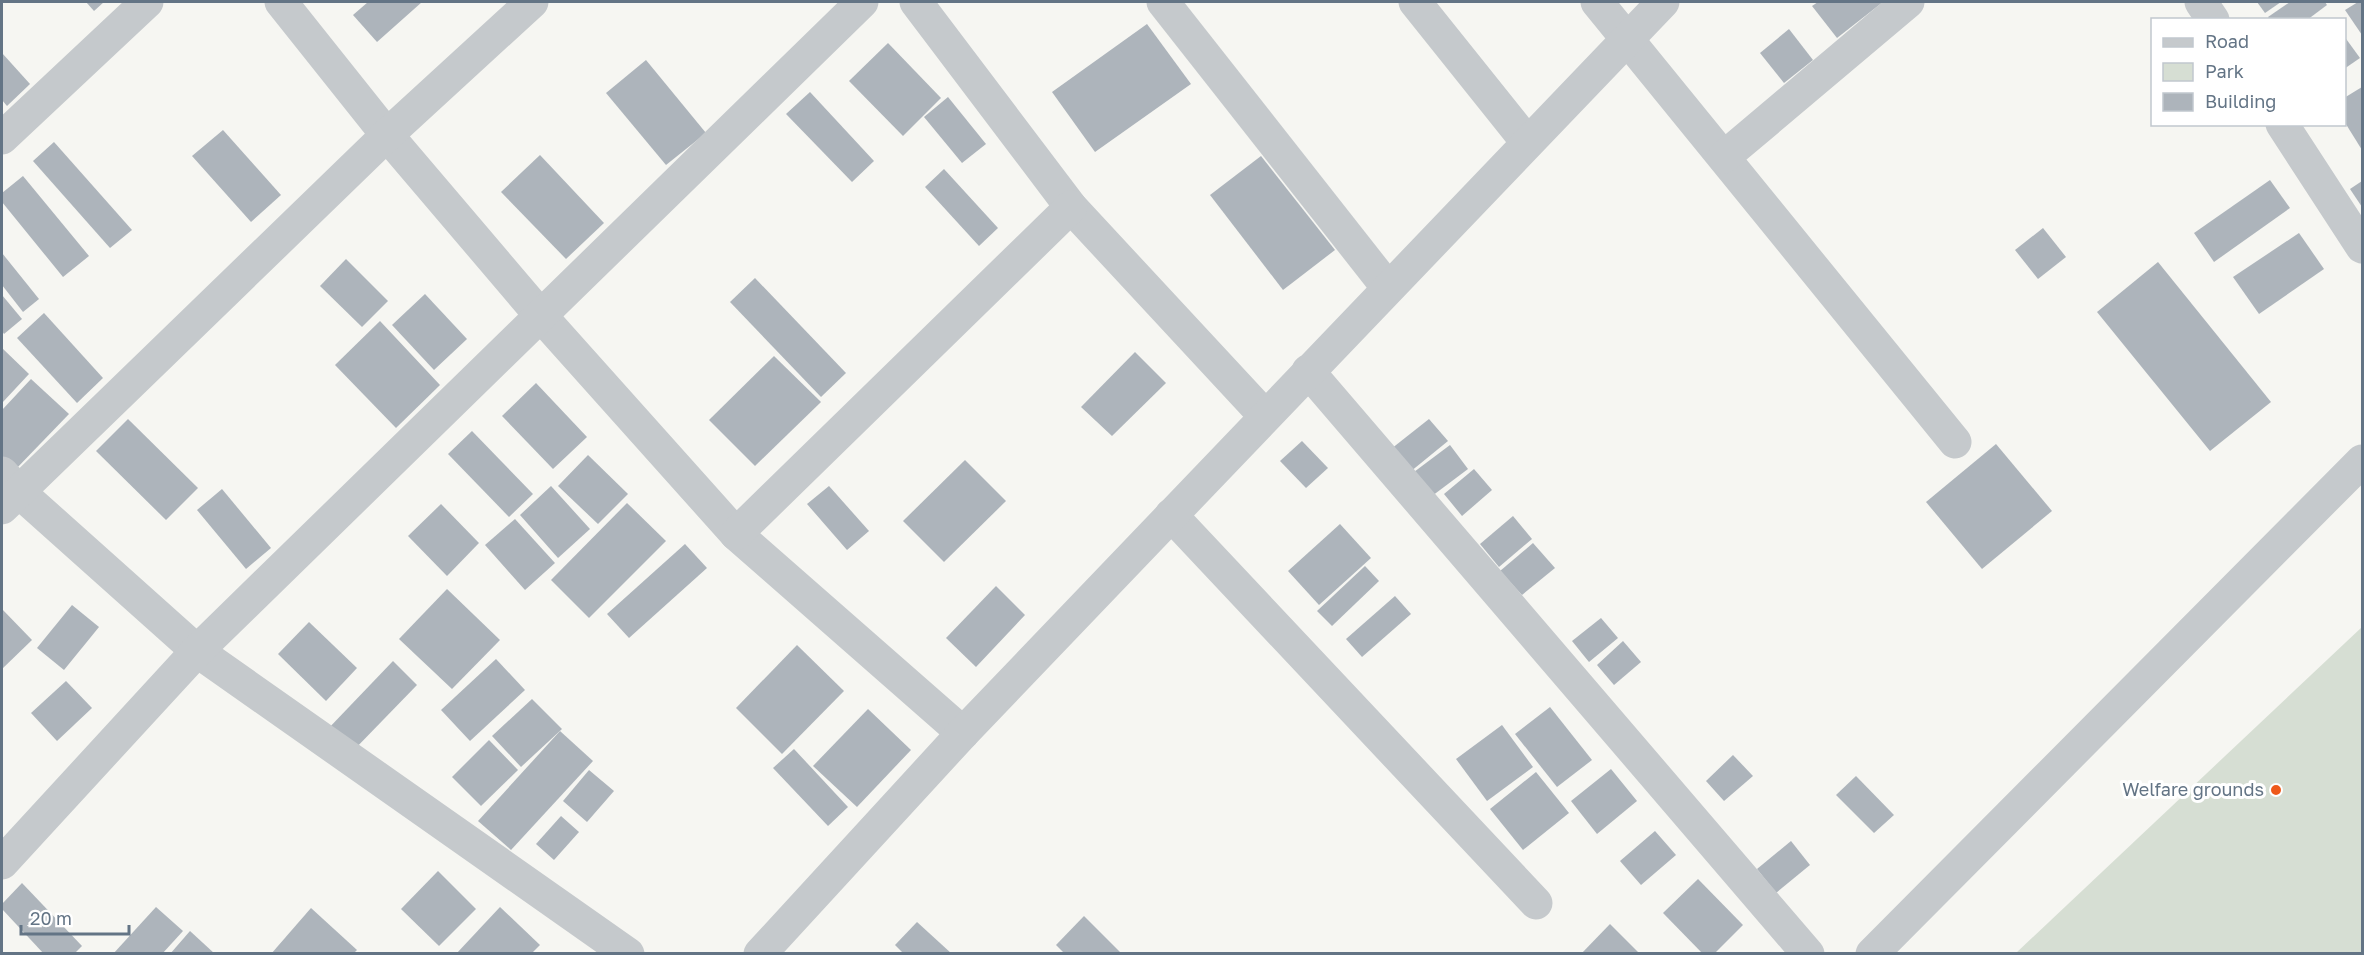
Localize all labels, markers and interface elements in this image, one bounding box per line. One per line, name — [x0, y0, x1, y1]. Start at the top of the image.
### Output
legend — [2151, 18, 2346, 126]
text: Road — [2205, 30, 2249, 52]
text: Park — [2205, 60, 2244, 82]
text: Building — [2205, 90, 2276, 112]
place label: Welfare grounds — [2122, 778, 2264, 800]
marker: Welfare grounds — [2269, 783, 2283, 797]
scale bar — [21, 898, 129, 936]
text: 20 m — [30, 907, 72, 929]

